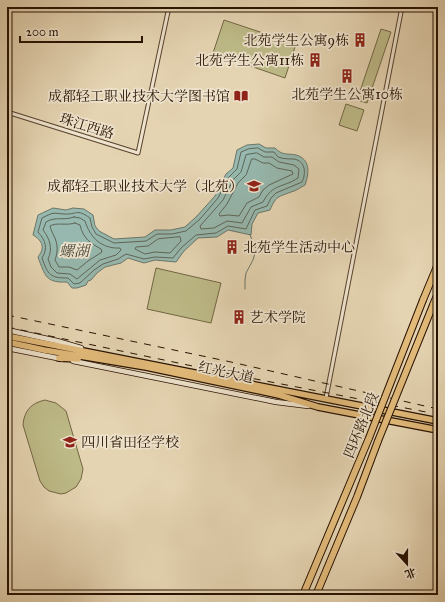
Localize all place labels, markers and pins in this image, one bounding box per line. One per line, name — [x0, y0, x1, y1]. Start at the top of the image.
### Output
place label: 北苑学生公寓9栋 — [243, 32, 349, 49]
building icon: 北苑学生公寓9栋 — [352, 32, 368, 48]
place label: 北苑学生公寓11栋 — [195, 52, 304, 69]
building icon: 北苑学生公寓11栋 — [307, 52, 323, 68]
building icon: 北苑学生公寓10栋 — [339, 68, 355, 84]
place label: 北苑学生公寓10栋 — [291, 86, 403, 103]
place label: 成都轻工职业技术大学图书馆 — [48, 88, 230, 105]
library icon: 成都轻工职业技术大学图书馆 — [233, 88, 249, 104]
place label: 成都轻工职业技术大学（北苑） — [47, 178, 243, 195]
school or university icon: 成都轻工职业技术大学（北苑） — [246, 178, 262, 194]
building icon: 北苑学生活动中心 — [224, 239, 240, 255]
place label: 北苑学生活动中心 — [243, 239, 355, 256]
building icon: 艺术学院 — [231, 309, 247, 325]
place label: 艺术学院 — [250, 309, 306, 326]
school or university icon: 四川省田径学校 — [62, 434, 78, 450]
place label: 四川省田径学校 — [81, 434, 179, 451]

